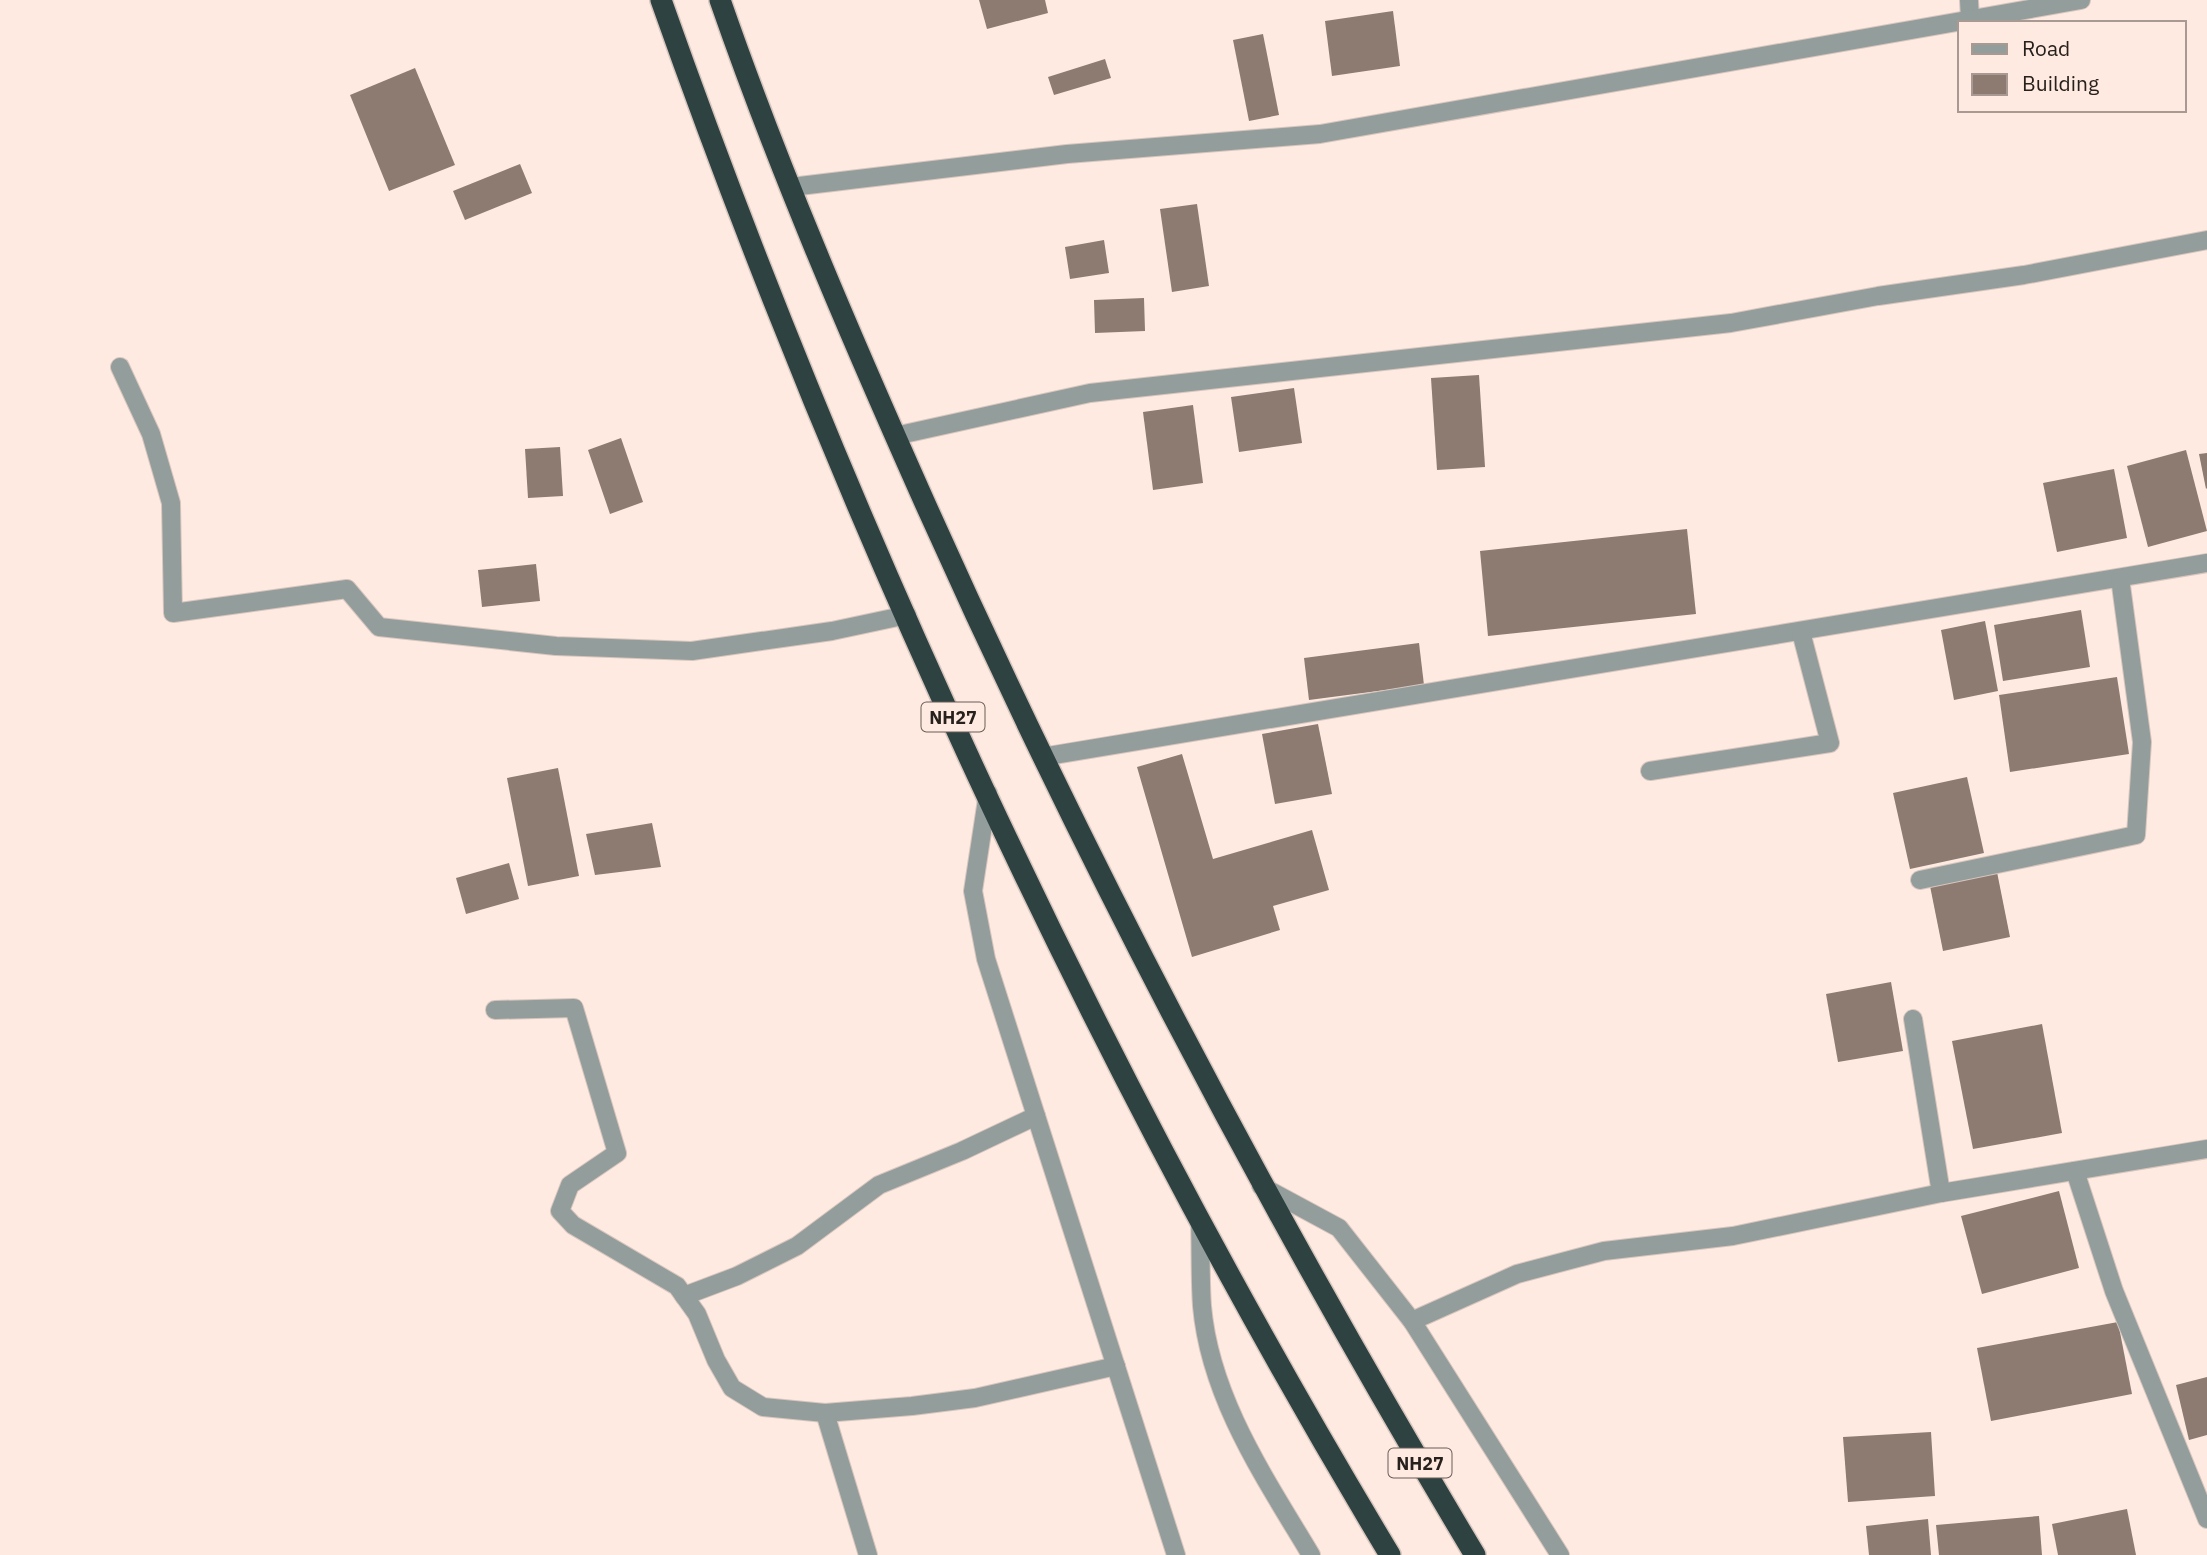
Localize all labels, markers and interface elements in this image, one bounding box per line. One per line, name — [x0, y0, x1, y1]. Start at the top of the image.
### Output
legend — [1958, 21, 2186, 112]
text: Road — [2022, 34, 2070, 62]
text: Building — [2022, 69, 2099, 97]
road number: NH27 — [922, 702, 984, 732]
road number: NH27 — [1388, 1448, 1452, 1478]

